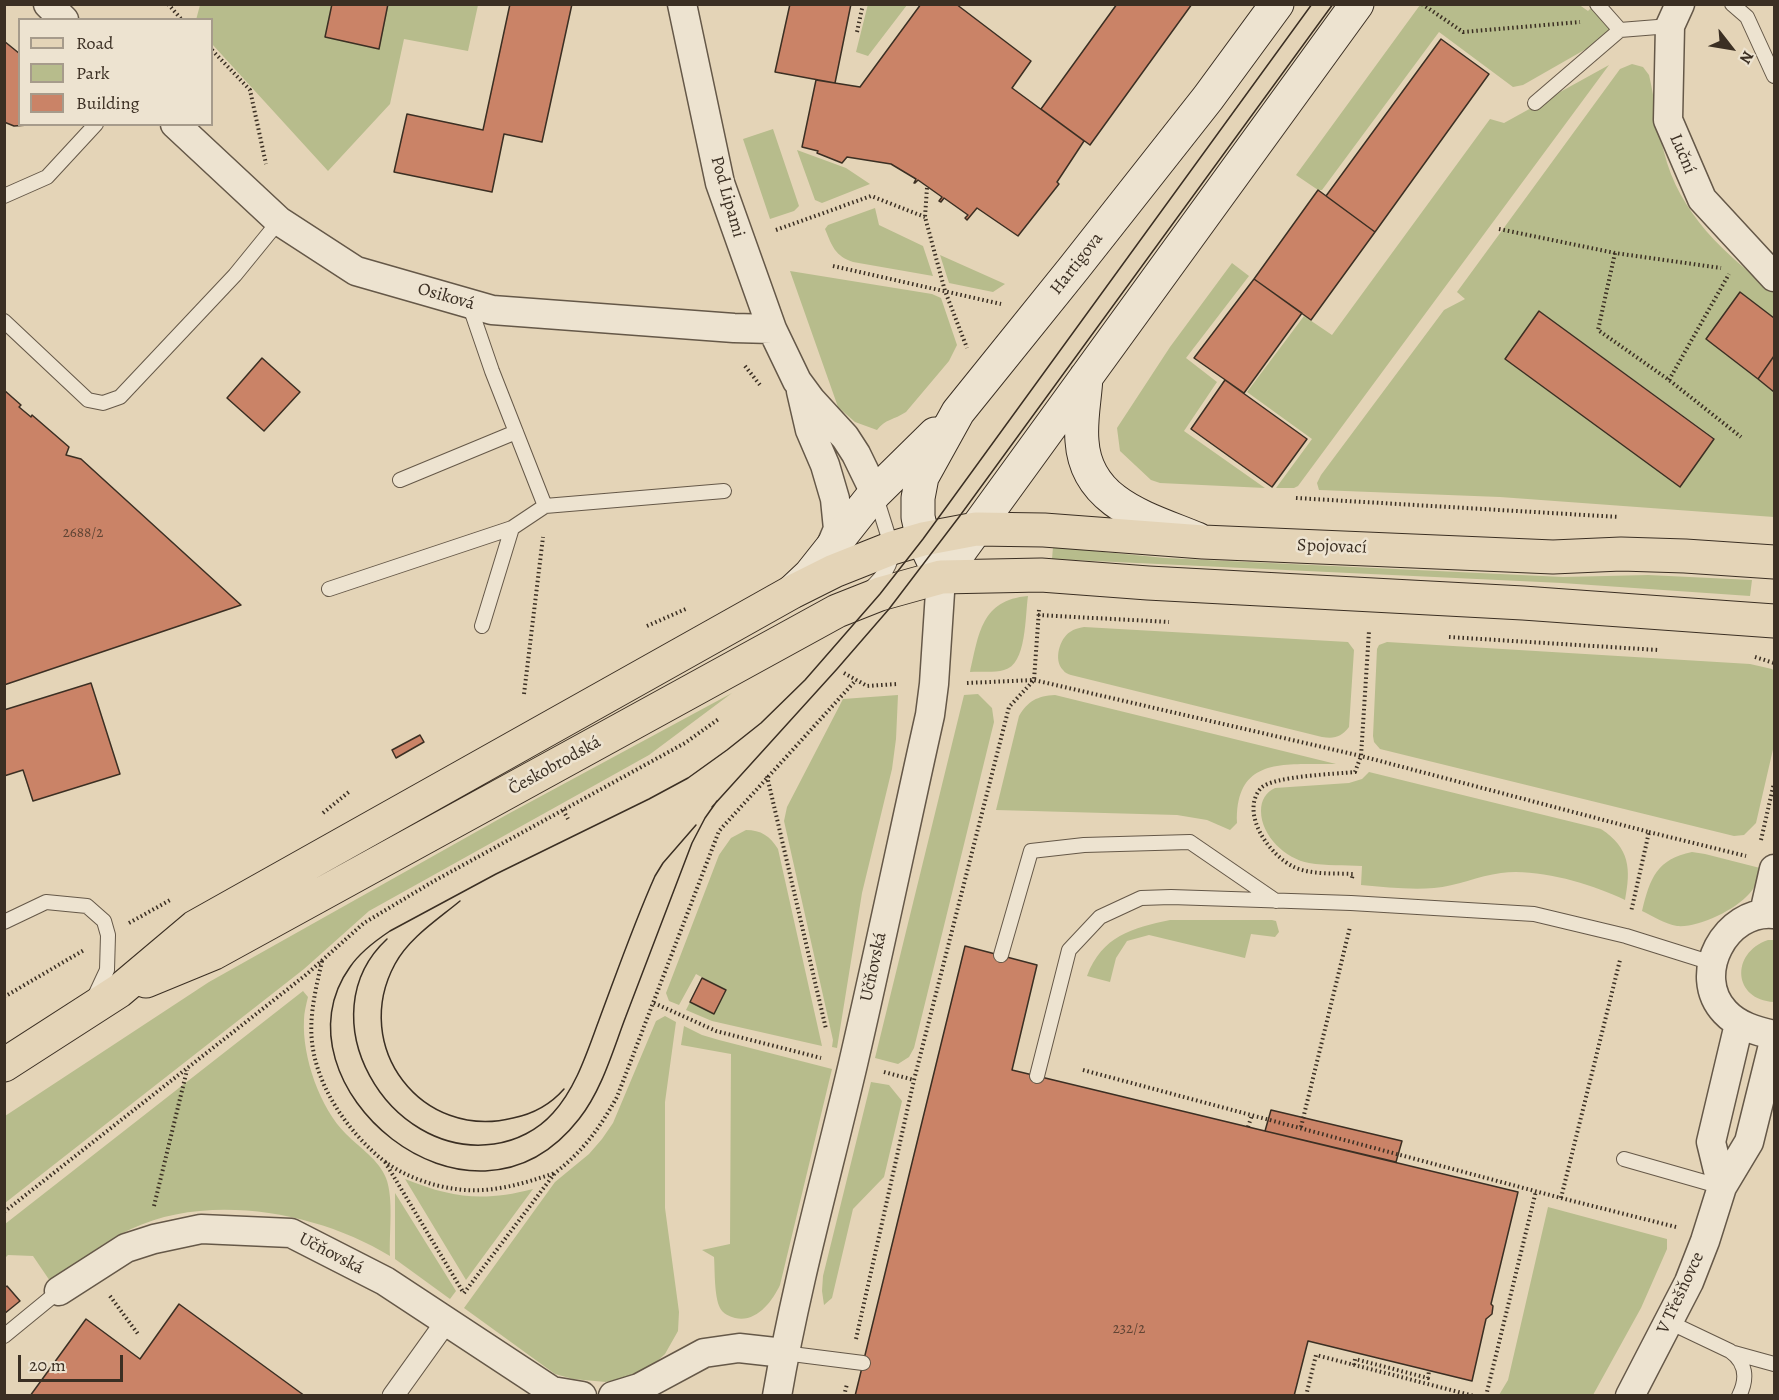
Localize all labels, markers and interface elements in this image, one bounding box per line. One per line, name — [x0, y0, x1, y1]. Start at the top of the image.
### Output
legend — [18, 18, 213, 126]
north arrow — [1701, 18, 1761, 78]
text: Road — [76, 31, 113, 55]
text: N — [1734, 47, 1759, 68]
text: Park — [76, 61, 110, 85]
text: Building — [76, 91, 140, 115]
street label: Luční — [1664, 131, 1700, 177]
street label: Pod Lipami — [705, 154, 749, 240]
street label: Hartigova — [1046, 228, 1108, 300]
street label: Osiková — [415, 279, 477, 315]
house number: 2688/2 — [63, 524, 103, 542]
street label: Spojovací — [1297, 535, 1367, 559]
street label: Českobrodská — [505, 732, 605, 800]
street label: Učňovská — [856, 930, 892, 1004]
street label: Učňovská — [295, 1228, 367, 1280]
street label: V Třešňovce — [1653, 1249, 1709, 1337]
house number: 232/2 — [1113, 1320, 1145, 1338]
scale bar — [21, 1343, 126, 1381]
text: 20 m — [29, 1353, 66, 1377]

